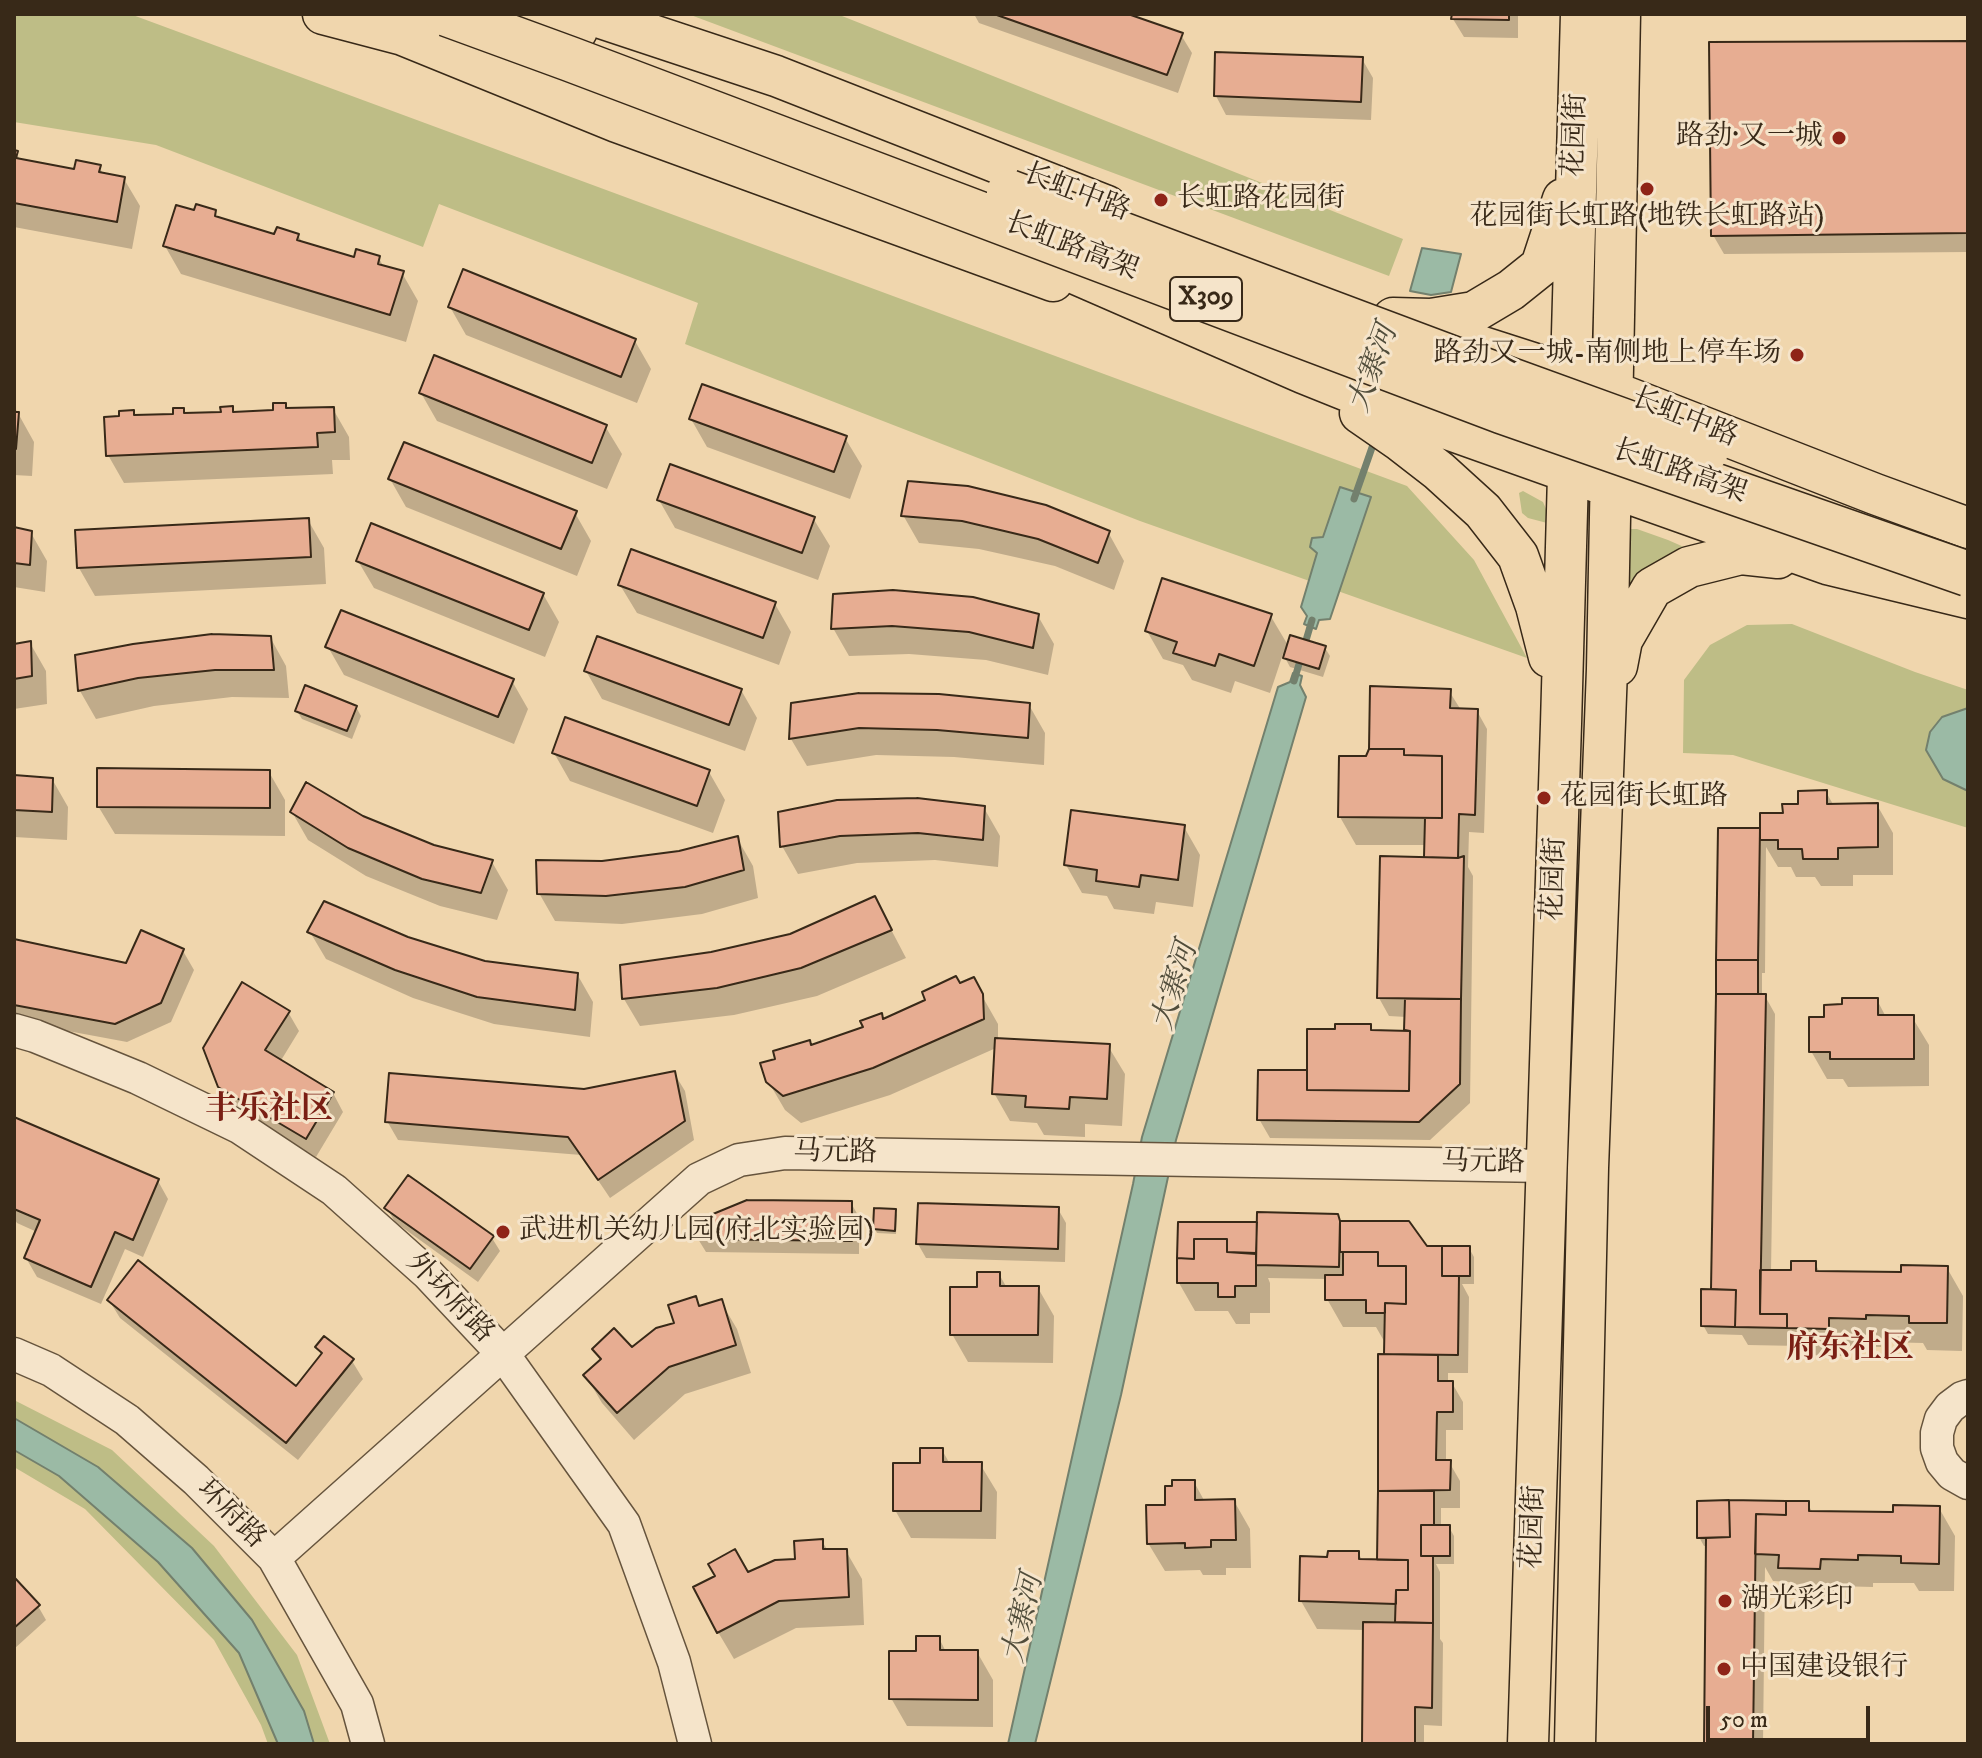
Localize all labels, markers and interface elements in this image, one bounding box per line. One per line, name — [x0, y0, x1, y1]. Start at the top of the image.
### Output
street label: 花园街 — [1559, 92, 1595, 178]
place label: 路劲·又一城 — [1676, 121, 1823, 155]
marker: 路劲·又一城 — [1830, 129, 1848, 147]
street label: 长虹中路 — [1018, 158, 1134, 230]
marker: 花园街长虹路(地铁长虹路站) — [1638, 180, 1656, 198]
place label: 长虹路花园街 — [1177, 183, 1345, 217]
marker: 长虹路花园街 — [1152, 191, 1170, 209]
place label: 花园街长虹路(地铁长虹路站) — [1470, 201, 1824, 235]
street label: 长虹路高架 — [1000, 207, 1142, 289]
road number: X309 — [1170, 277, 1242, 321]
water label: 大寨河 — [1343, 321, 1407, 417]
place label: 路劲又一城-南侧地上停车场 — [1434, 338, 1781, 372]
marker: 路劲又一城-南侧地上停车场 — [1788, 346, 1806, 364]
street label: 长虹中路 — [1626, 382, 1742, 456]
street label: 长虹路高架 — [1607, 434, 1751, 512]
place label: 花园街长虹路 — [1560, 781, 1728, 815]
marker: 花园街长虹路 — [1535, 789, 1553, 807]
street label: 花园街 — [1538, 836, 1574, 922]
water label: 大寨河 — [1147, 939, 1207, 1035]
district label: 丰乐社区 — [205, 1092, 333, 1130]
street label: 马元路 — [793, 1136, 877, 1172]
street label: 马元路 — [1441, 1146, 1525, 1182]
place label: 武进机关幼儿园(府北实验园) — [519, 1215, 874, 1249]
marker: 武进机关幼儿园(府北实验园) — [494, 1223, 512, 1241]
street label: 外环府路 — [398, 1247, 500, 1351]
district label: 府东社区 — [1786, 1331, 1914, 1369]
street label: 环府路 — [188, 1473, 272, 1557]
street label: 花园街 — [1517, 1484, 1553, 1570]
water label: 大寨河 — [997, 1571, 1053, 1667]
place label: 湖光彩印 — [1741, 1584, 1853, 1618]
marker: 湖光彩印 — [1716, 1592, 1734, 1610]
place label: 中国建设银行 — [1740, 1652, 1908, 1686]
marker: 中国建设银行 — [1715, 1660, 1733, 1678]
scale bar — [1710, 1690, 1874, 1740]
text: 50 m — [1720, 1705, 1768, 1735]

